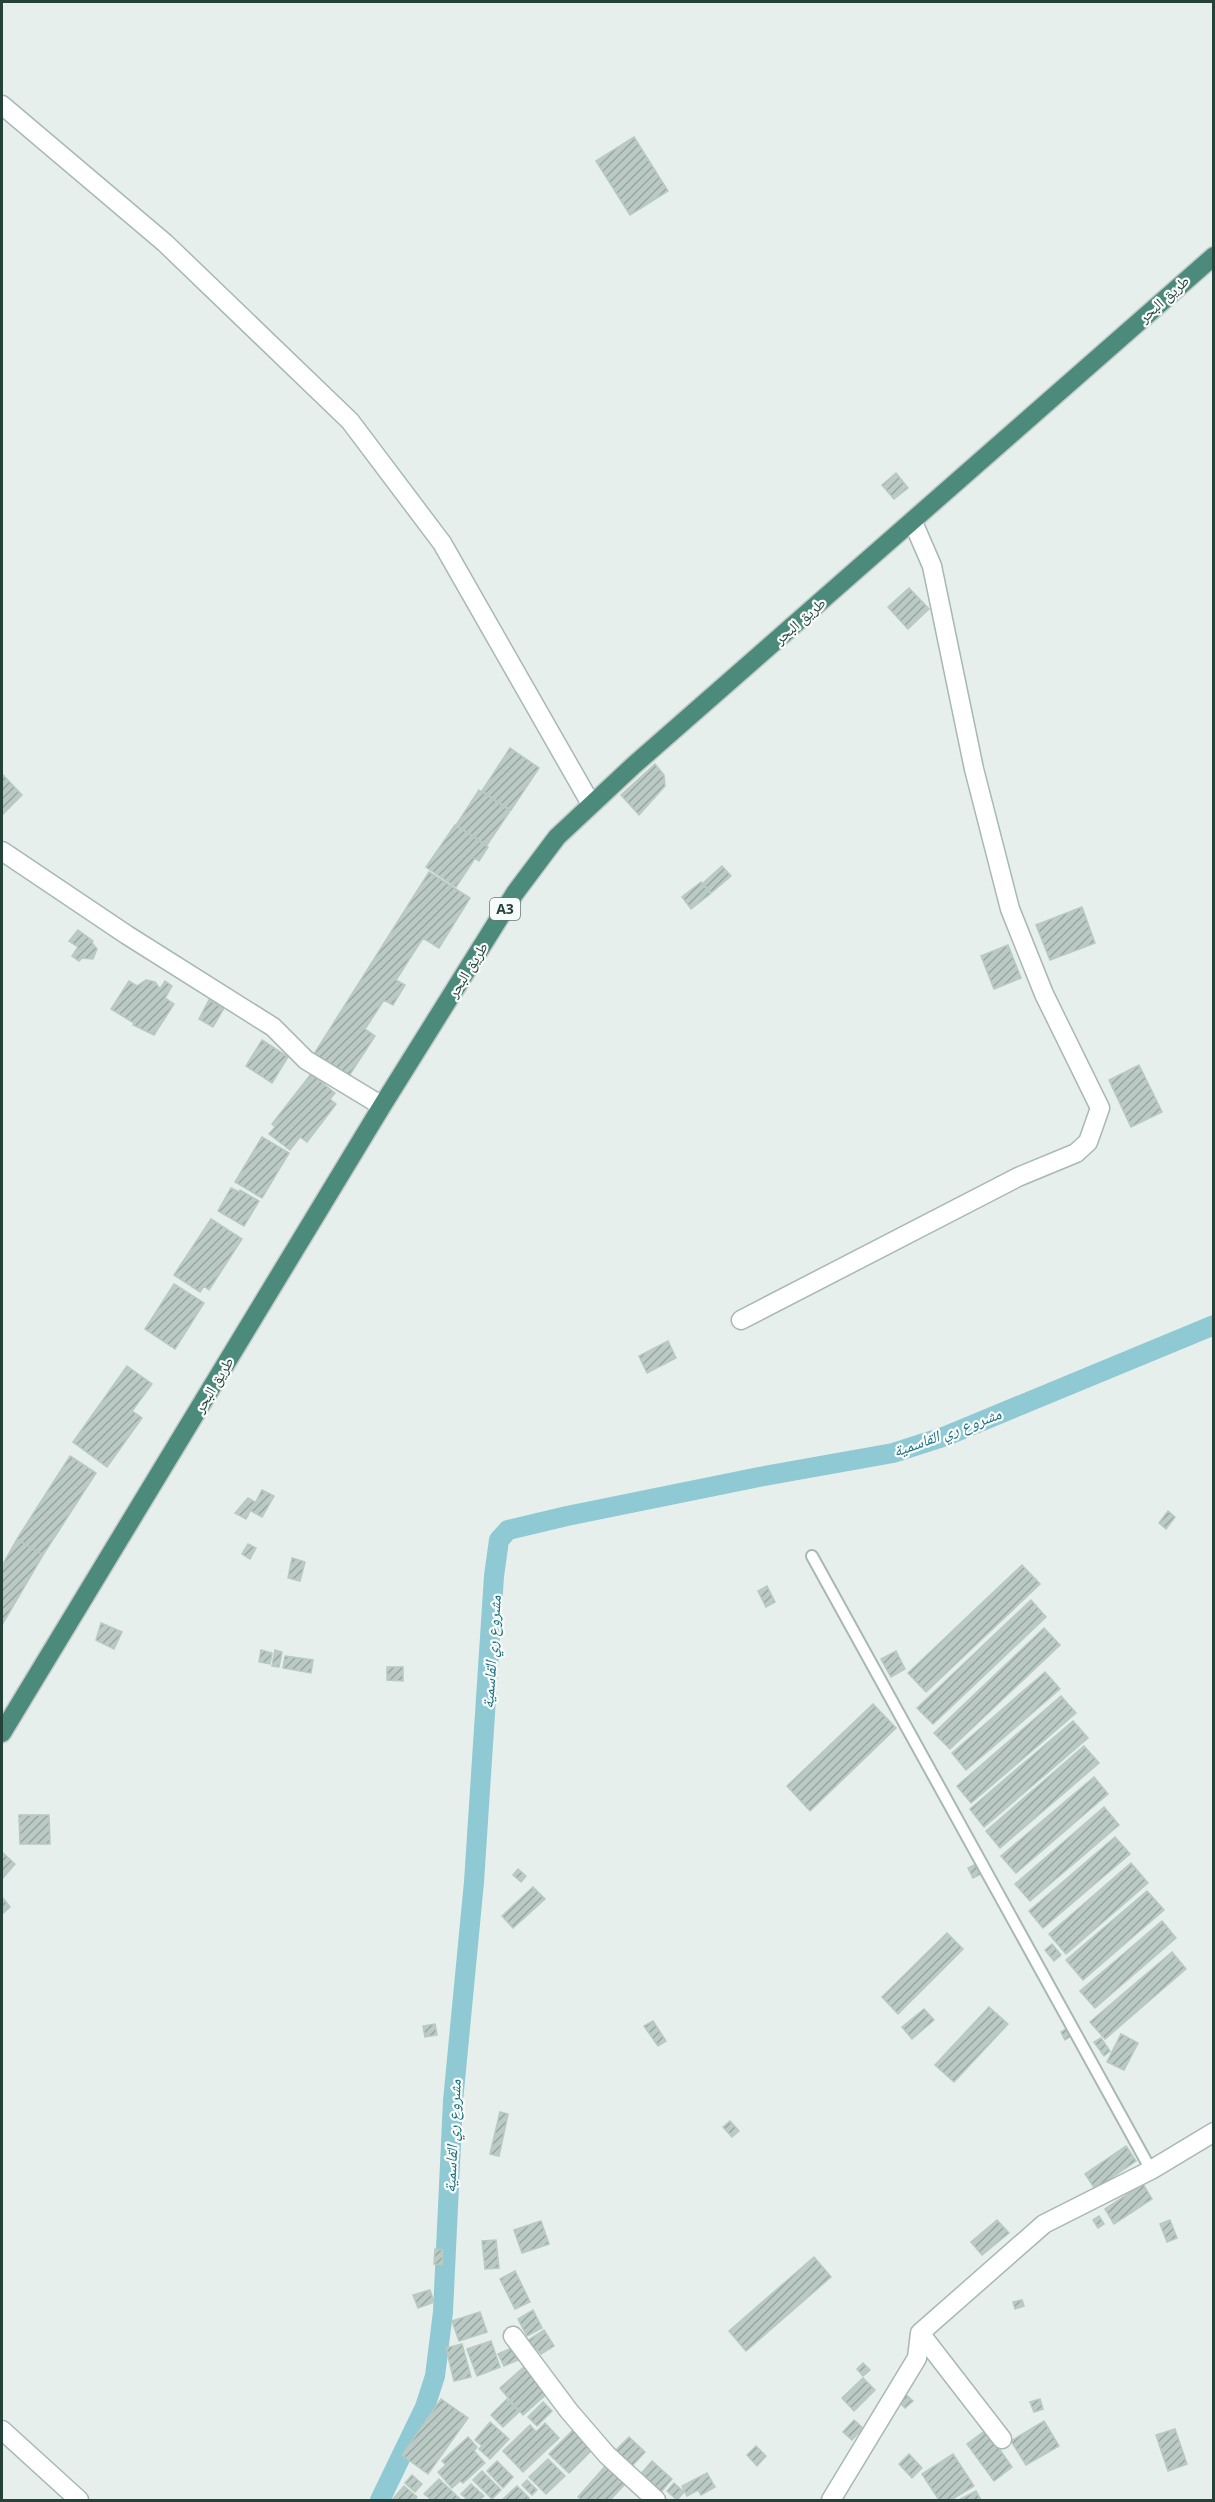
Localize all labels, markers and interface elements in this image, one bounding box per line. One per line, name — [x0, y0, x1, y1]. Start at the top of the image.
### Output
street label: طريق البحر — [1133, 270, 1194, 328]
street label: طريق البحر — [769, 592, 830, 649]
road number: A3 — [490, 898, 520, 920]
street label: طريق البحر — [442, 938, 493, 1002]
street label: طريق البحر — [188, 1353, 239, 1417]
water label: مشروع ري القاسمية — [890, 1402, 1005, 1464]
water label: مشروع ري القاسمية — [476, 1594, 508, 1710]
water label: مشروع ري القاسمية — [438, 2078, 468, 2193]

